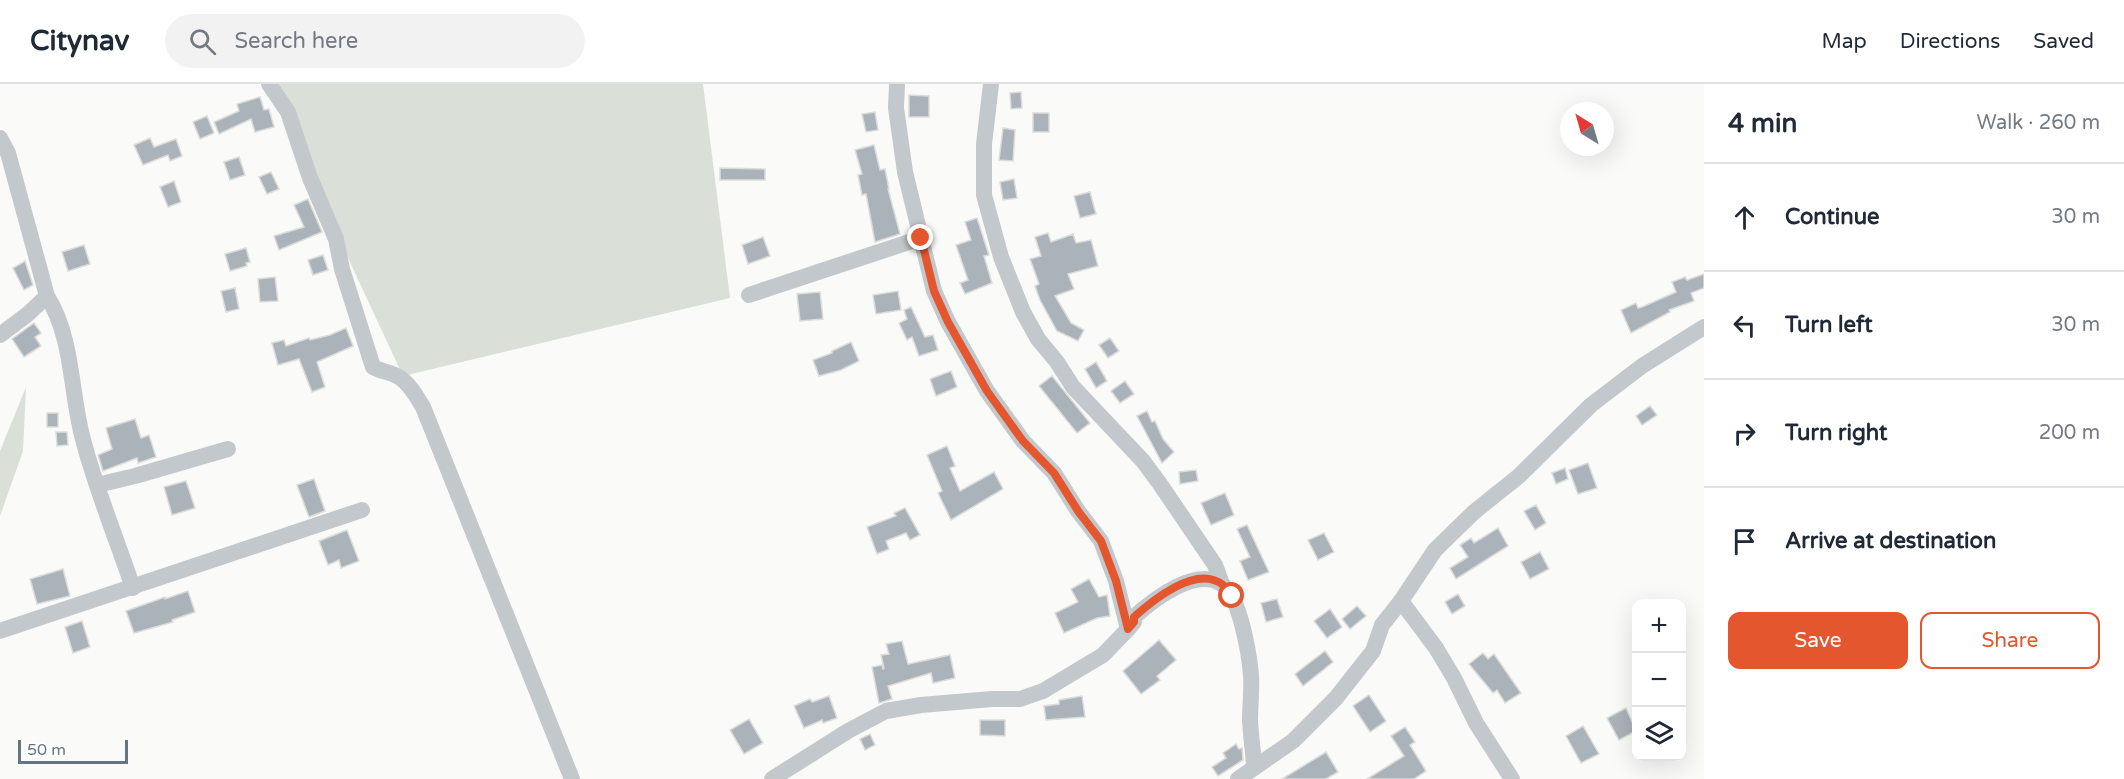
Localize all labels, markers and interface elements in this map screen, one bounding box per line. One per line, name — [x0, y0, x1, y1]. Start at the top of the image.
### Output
search box — [165, 14, 585, 68]
text: Citynav — [30, 24, 129, 58]
icon: search — [186, 25, 219, 58]
text: Search here — [234, 28, 358, 54]
text: Map — [1821, 29, 1867, 54]
text: Directions — [1900, 29, 2000, 54]
text: Saved — [2033, 29, 2094, 54]
north arrow — [1560, 102, 1614, 156]
text: 4 min — [1728, 108, 1797, 139]
text: Walk · 260 m — [1977, 111, 2100, 135]
icon: ahead — [1728, 201, 1761, 234]
text: Continue — [1785, 204, 1880, 230]
text: 30 m — [2051, 205, 2100, 229]
route end — [907, 224, 933, 250]
icon: left — [1728, 309, 1761, 342]
text: Turn left — [1785, 312, 1873, 338]
text: 30 m — [2051, 313, 2100, 337]
icon: right — [1728, 417, 1761, 450]
text: Turn right — [1785, 420, 1887, 446]
text: 200 m — [2039, 421, 2100, 445]
icon: arrive — [1728, 525, 1761, 558]
text: Arrive at destination — [1785, 528, 1996, 554]
route start — [1218, 582, 1244, 608]
map controls — [1632, 599, 1686, 761]
button: + — [1632, 599, 1686, 653]
button: Save — [1728, 612, 1908, 669]
button: Share — [1920, 612, 2100, 669]
button: − — [1632, 653, 1686, 707]
button: layers — [1632, 707, 1686, 761]
scale bar — [18, 737, 128, 764]
text: 50 m — [27, 740, 66, 760]

